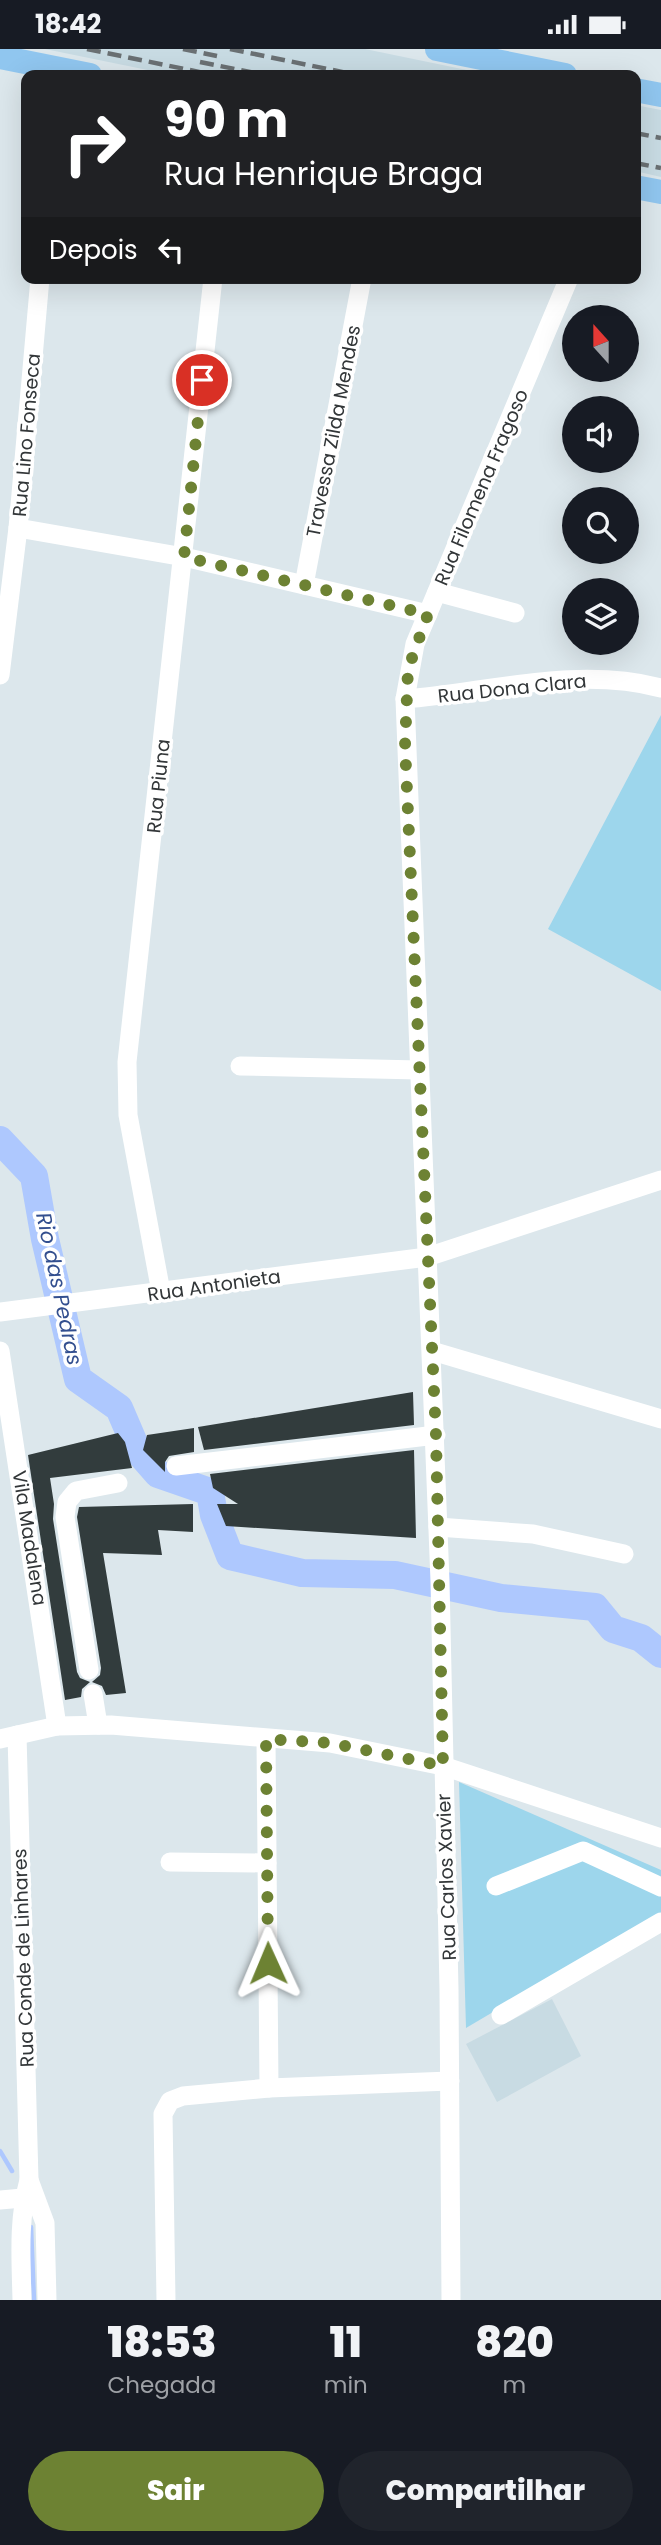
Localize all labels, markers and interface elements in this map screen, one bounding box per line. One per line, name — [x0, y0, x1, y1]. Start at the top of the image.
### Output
text: 18:42 — [35, 6, 101, 42]
text: 90 m — [164, 86, 288, 154]
icon: right — [49, 98, 140, 189]
text: Rua Henrique Braga — [164, 151, 483, 196]
icon: left — [152, 231, 190, 269]
text: Depois — [49, 232, 138, 268]
north arrow — [562, 305, 639, 381]
map controls — [562, 305, 639, 655]
street label: Travessa Zilda Mendes — [300, 323, 367, 540]
pin — [172, 350, 232, 410]
street label: Rua Lino Fonseca — [6, 352, 47, 518]
icon: arrive — [183, 361, 221, 399]
street label: Rua Filomena Fragoso — [428, 385, 535, 589]
button: sound — [562, 396, 639, 473]
button: search — [562, 487, 639, 564]
button: layers — [562, 578, 639, 655]
street label: Rua Dona Clara — [436, 667, 588, 710]
street label: Rua Piuna — [140, 738, 177, 834]
water label: Rio das Pedras — [29, 1210, 90, 1368]
street label: Rua Antonieta — [146, 1263, 282, 1308]
street label: Vila Madalena — [5, 1469, 54, 1608]
street label: Rua Carlos Xavier — [430, 1793, 463, 1961]
street label: Rua Conde de Linhares — [6, 1848, 41, 2068]
position arrow — [231, 1926, 305, 2000]
text: 18:53 — [107, 2313, 217, 2372]
text: 11 — [330, 2313, 362, 2372]
text: 820 — [475, 2313, 554, 2372]
text: Chegada — [107, 2369, 216, 2401]
text: min — [324, 2369, 368, 2401]
text: m — [503, 2369, 526, 2401]
button: Sair — [28, 2451, 324, 2531]
button: Compartilhar — [338, 2451, 633, 2531]

